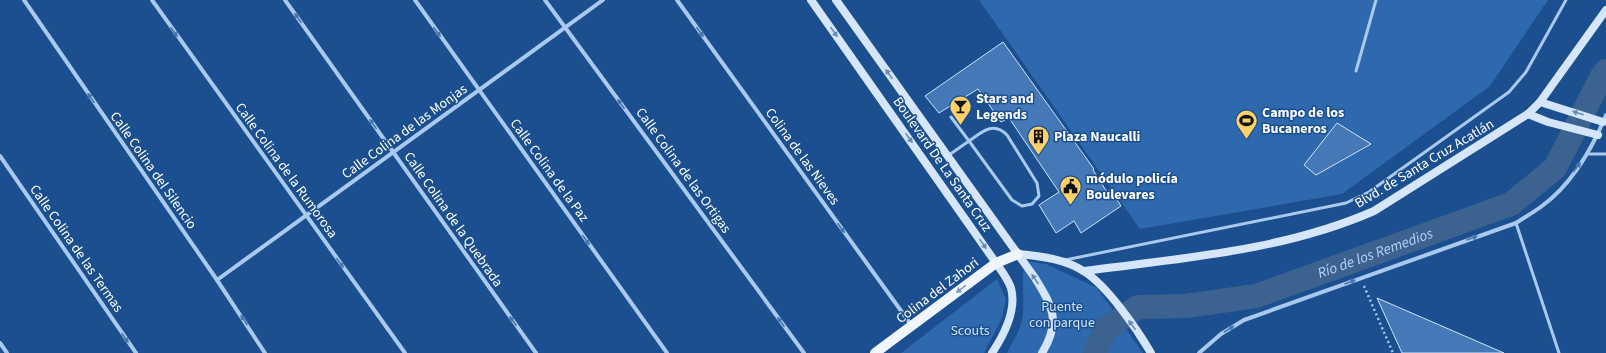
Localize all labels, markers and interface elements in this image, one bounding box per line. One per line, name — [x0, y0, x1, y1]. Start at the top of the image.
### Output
one-way arrow — [294, 13, 302, 23]
one-way arrow — [170, 26, 178, 37]
one-way arrow — [433, 26, 442, 37]
one-way arrow — [696, 26, 704, 37]
one-way arrow — [830, 27, 838, 37]
one-way arrow — [885, 69, 893, 79]
street label: Calle Colina de las Monjas — [338, 79, 472, 184]
place label: Stars and Legends — [976, 89, 1034, 125]
one-way arrow — [87, 92, 95, 103]
street label: Boulevard De La Santa Cruz — [888, 93, 996, 236]
bar icon: Stars and Legends — [947, 93, 973, 126]
street label: Calle Colina de la Rumorosa — [230, 99, 342, 242]
one-way arrow — [617, 99, 625, 109]
place label: Campo de los Bucaneros — [1262, 103, 1344, 139]
street label: Calle Colina de las Ortigas — [631, 104, 736, 238]
street label: Colina de las Nieves — [760, 104, 844, 209]
sports icon: Campo de los Bucaneros — [1234, 107, 1260, 140]
street label: Calle Colina del Silencio — [105, 108, 201, 234]
one-way arrow — [1572, 110, 1584, 116]
street label: Blvd. de Santa Cruz Acatlán — [1351, 114, 1498, 213]
street label: Calle Colina de la Paz — [505, 115, 594, 226]
one-way arrow — [369, 118, 378, 129]
building icon: Plaza Naucalli — [1025, 123, 1051, 156]
place label: Plaza Naucalli — [1054, 127, 1141, 147]
one-way arrow — [905, 133, 913, 143]
street label: Calle Colina de la Quebrada — [399, 148, 508, 291]
one-way arrow — [1573, 162, 1581, 172]
place label: módulo policía Boulevares — [1086, 169, 1178, 205]
public building icon: módulo policía Boulevares — [1057, 173, 1083, 206]
street label: Calle Colina de las Termas — [24, 181, 128, 317]
one-way arrow — [837, 223, 845, 233]
water label: Río de los Remedios — [1315, 223, 1436, 284]
one-way arrow — [582, 235, 590, 245]
one-way arrow — [1467, 235, 1479, 241]
one-way arrow — [979, 239, 988, 250]
street label: Colina del Zahori — [892, 253, 983, 329]
one-way arrow — [336, 257, 344, 268]
one-way arrow — [1032, 273, 1039, 285]
one-way arrow — [1344, 279, 1356, 285]
one-way arrow — [956, 285, 966, 293]
park label: Puente con parque — [1029, 297, 1095, 333]
one-way arrow — [240, 315, 248, 325]
one-way arrow — [509, 316, 517, 326]
one-way arrow — [777, 316, 785, 327]
one-way arrow — [1128, 320, 1136, 331]
park label: Scouts — [950, 321, 990, 341]
one-way arrow — [1224, 325, 1234, 333]
one-way arrow — [122, 332, 129, 344]

